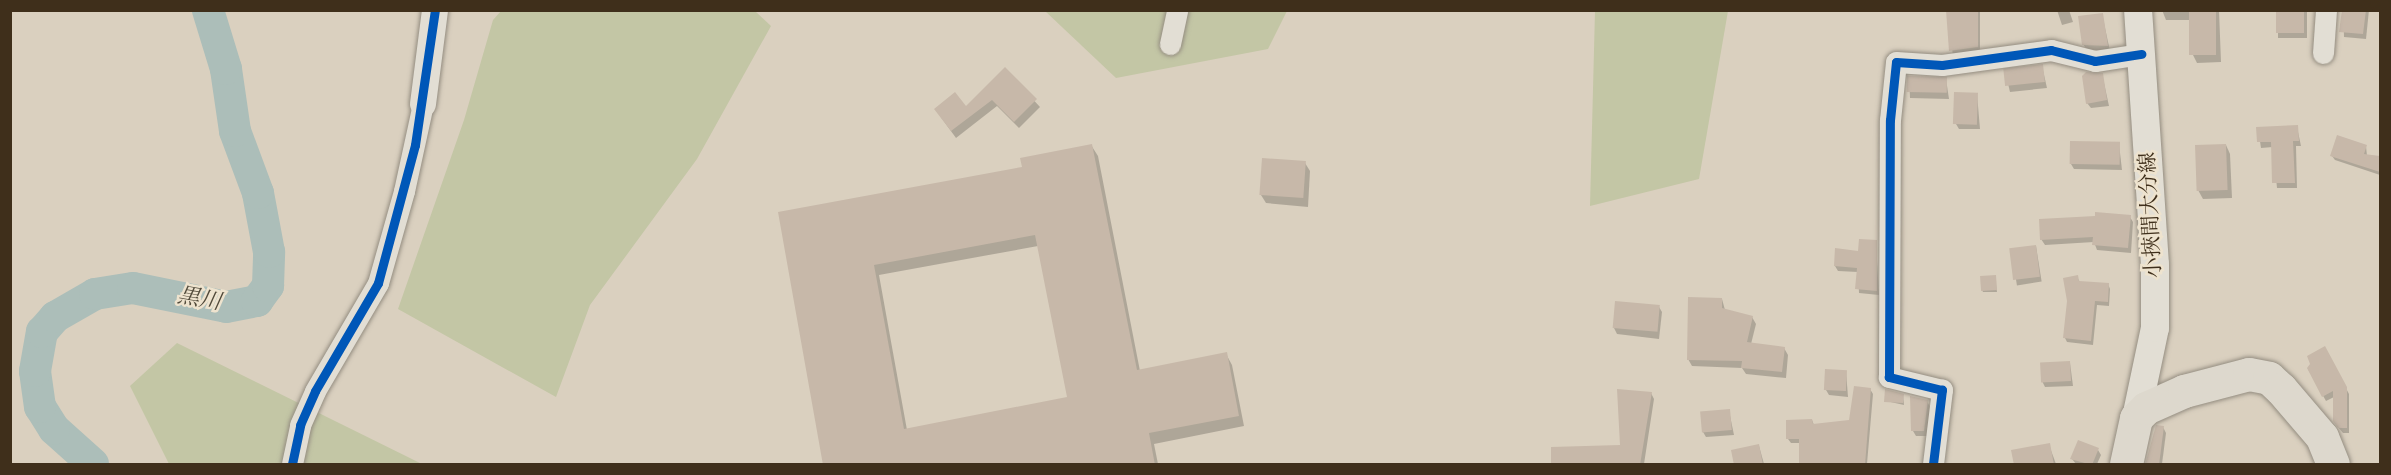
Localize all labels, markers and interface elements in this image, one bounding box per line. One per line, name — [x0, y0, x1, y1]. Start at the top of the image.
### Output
street label: 小挾間大分線 — [2136, 151, 2168, 279]
water label: 黒川 — [175, 283, 223, 317]

